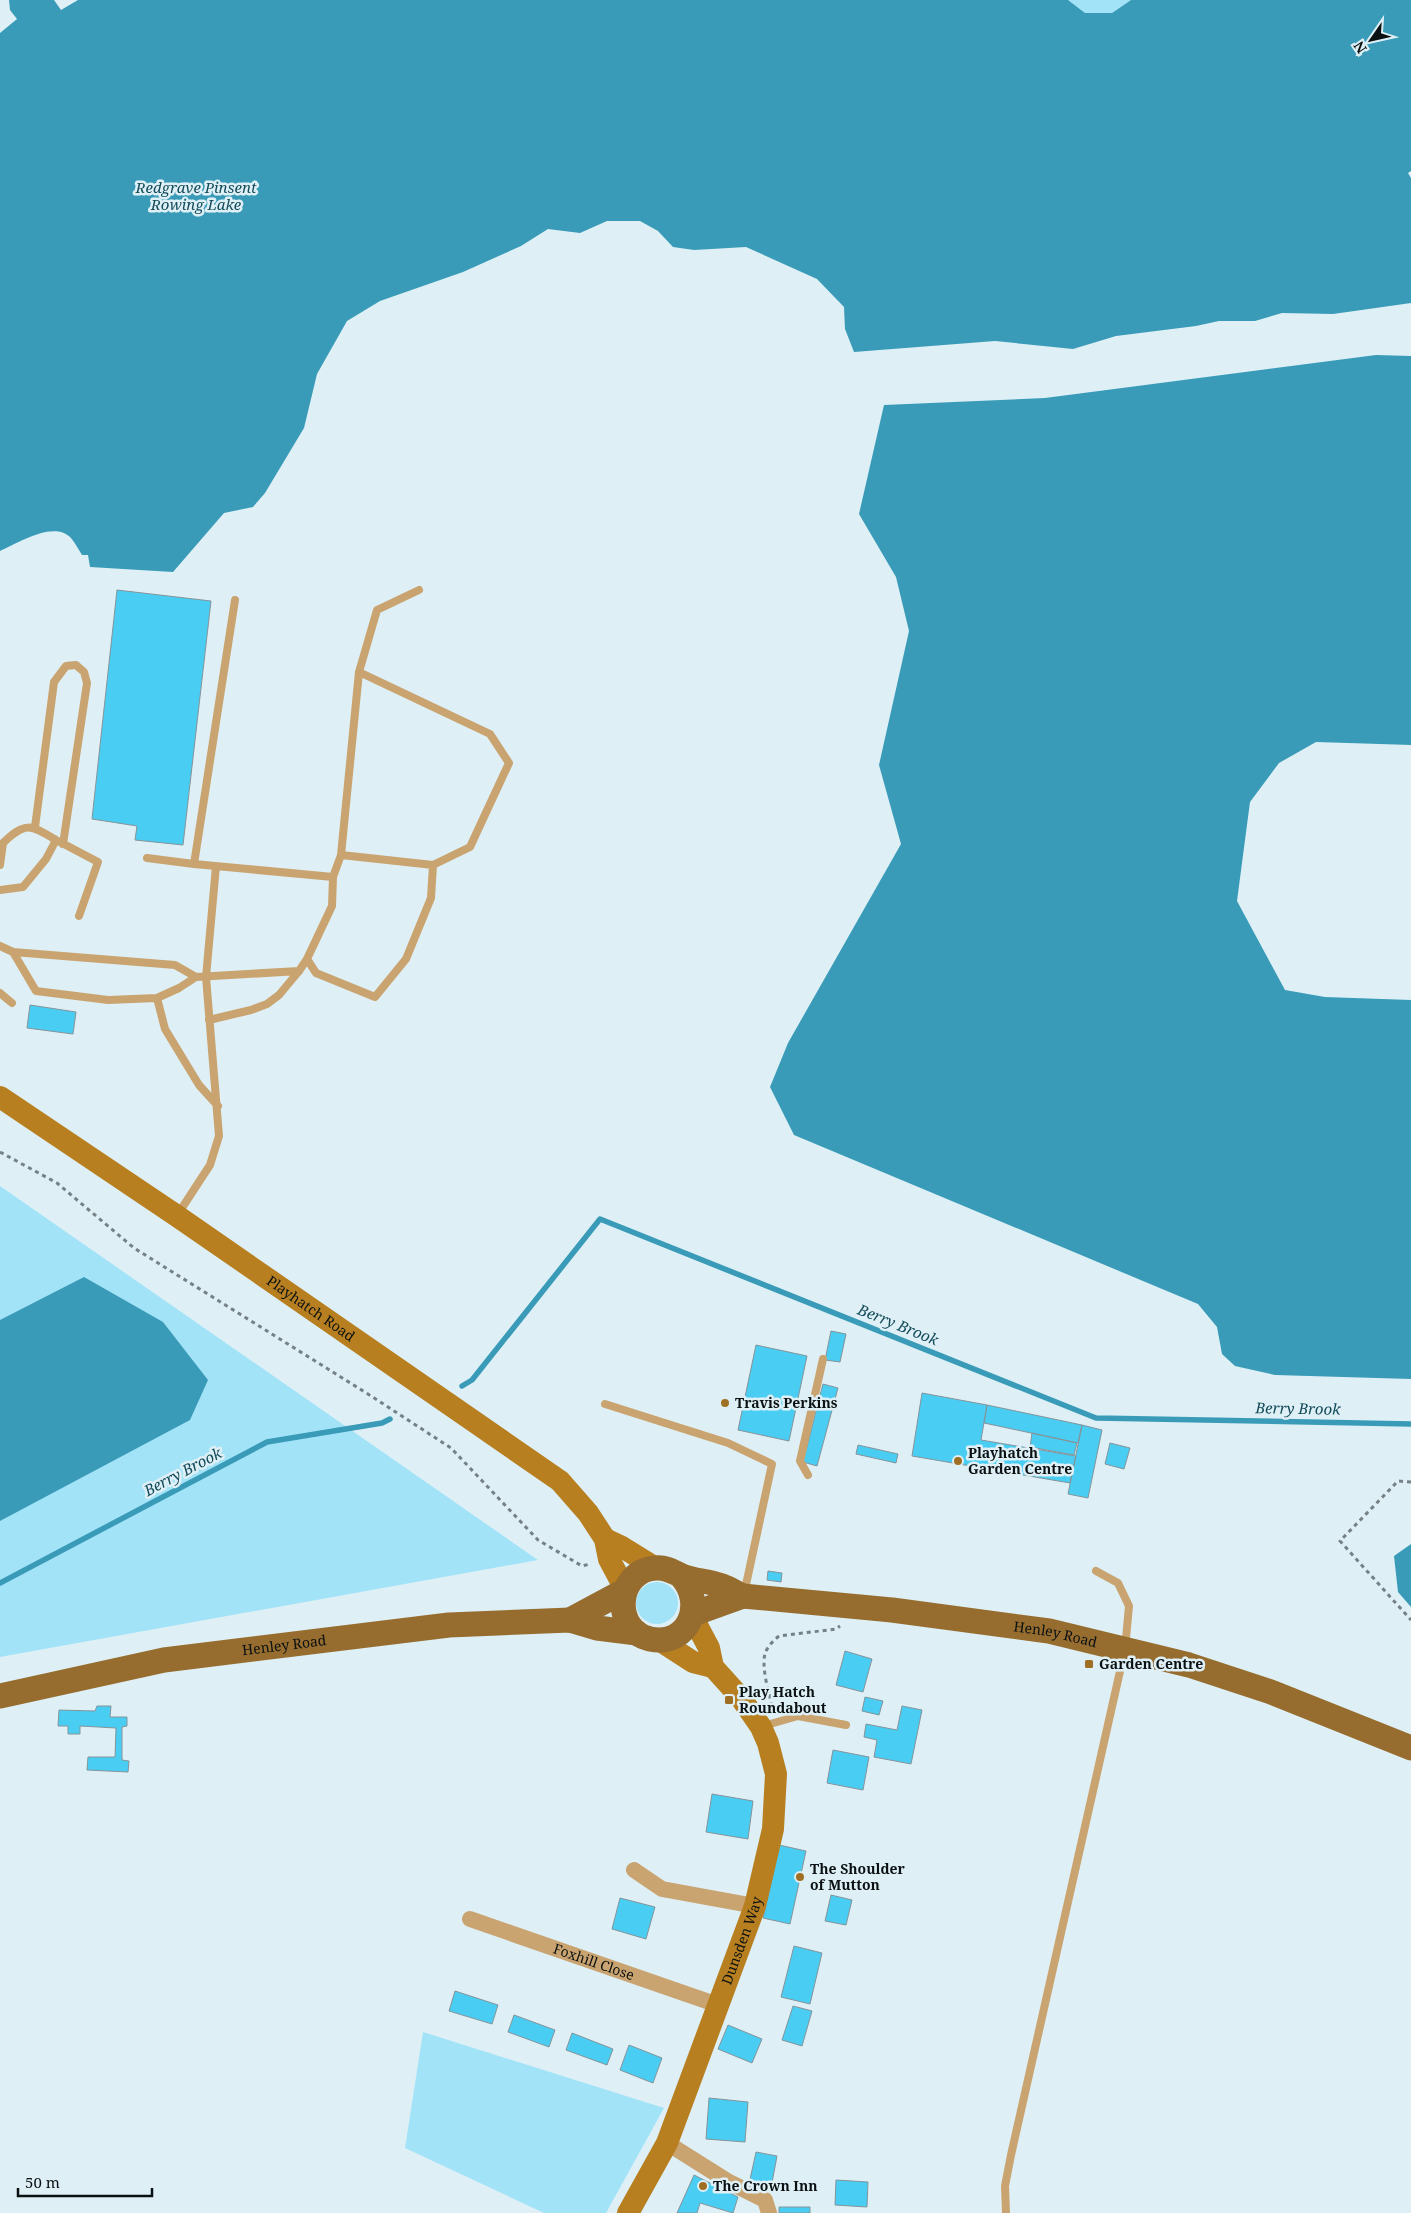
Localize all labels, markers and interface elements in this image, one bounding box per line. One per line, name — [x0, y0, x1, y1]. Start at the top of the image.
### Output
north arrow — [1346, 15, 1396, 65]
text: N — [1349, 38, 1371, 57]
water label: Redgrave Pinsent Rowing Lake — [135, 177, 257, 214]
street label: Playhatch Road — [263, 1271, 359, 1346]
water label: Berry Brook — [854, 1298, 942, 1350]
place label: Travis Perkins — [735, 1393, 838, 1412]
marker: Travis Perkins — [719, 1397, 731, 1409]
water label: Berry Brook — [1254, 1397, 1341, 1419]
water label: Berry Brook — [139, 1442, 225, 1500]
place label: Playhatch Garden Centre — [968, 1443, 1072, 1478]
marker: Playhatch Garden Centre — [952, 1455, 964, 1467]
street label: Henley Road — [1013, 1616, 1100, 1651]
street label: Henley Road — [241, 1630, 328, 1659]
place label: Garden Centre — [1099, 1654, 1203, 1673]
marker: Garden Centre — [1083, 1658, 1095, 1670]
place label: Play Hatch Roundabout — [739, 1682, 827, 1717]
marker: Play Hatch Roundabout — [723, 1694, 735, 1706]
place label: The Shoulder of Mutton — [810, 1859, 906, 1894]
marker: The Shoulder of Mutton — [794, 1871, 806, 1883]
street label: Dunsden Way — [717, 1895, 766, 1987]
street label: Foxhill Close — [551, 1939, 637, 1984]
scale bar — [18, 2166, 151, 2198]
text: 50 m — [25, 2172, 60, 2192]
place label: The Crown Inn — [713, 2176, 818, 2195]
marker: The Crown Inn — [697, 2180, 709, 2192]

